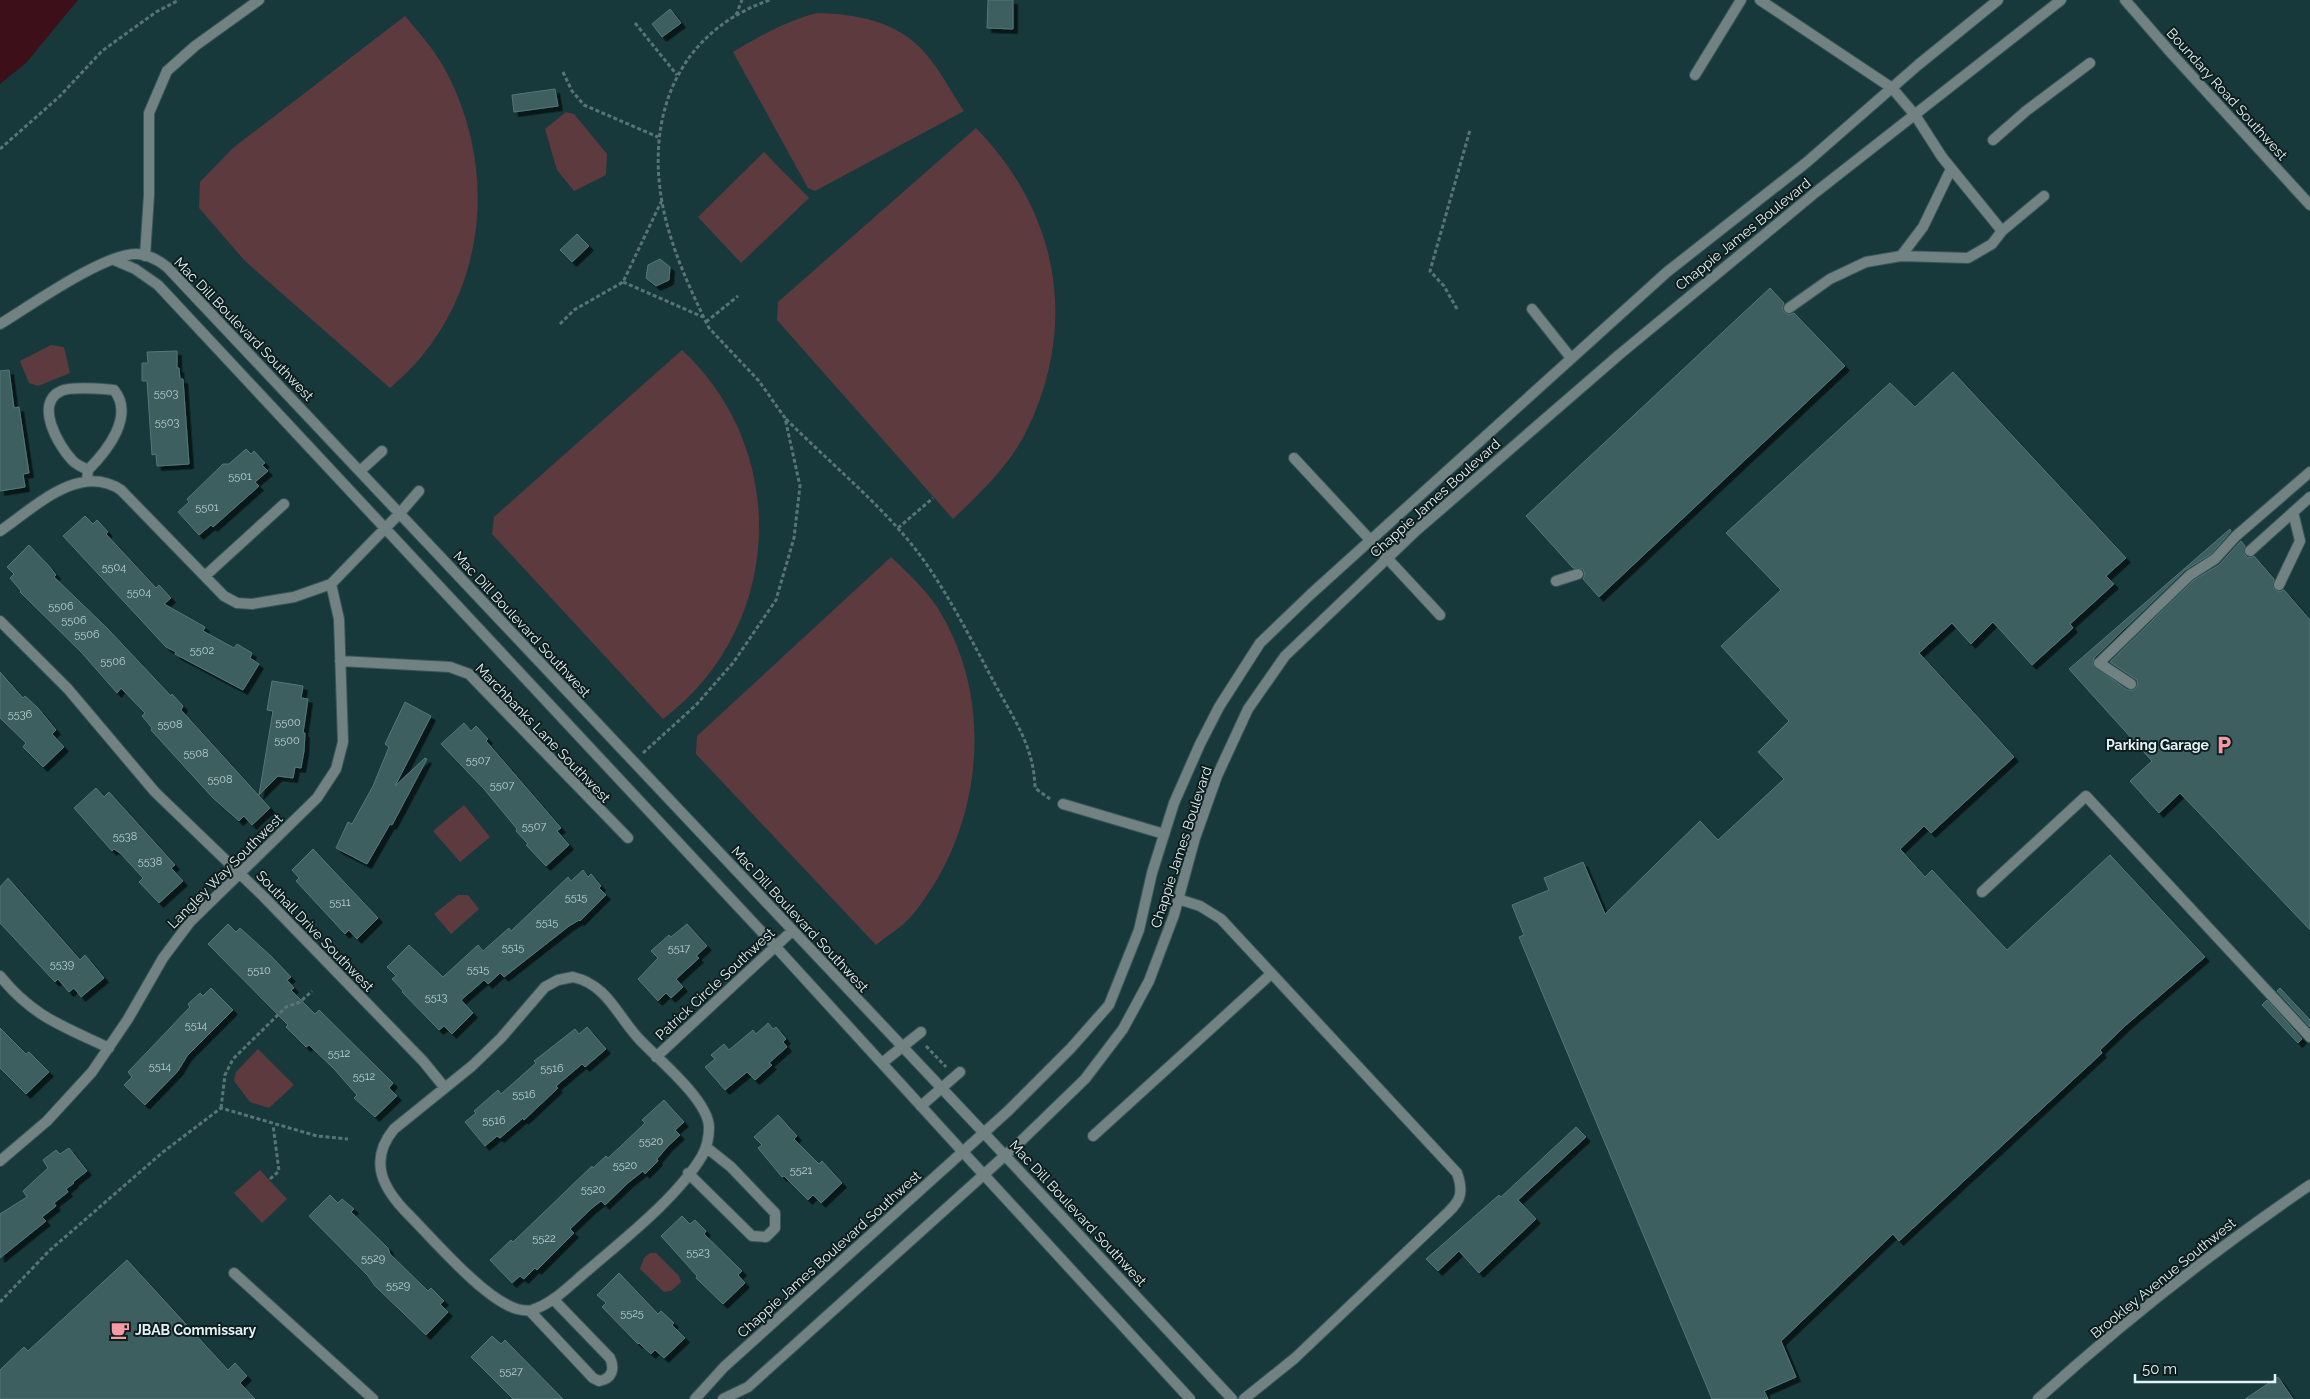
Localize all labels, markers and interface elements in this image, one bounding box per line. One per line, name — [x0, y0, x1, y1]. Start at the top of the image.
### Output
street label: Boundary Road Southwest — [2164, 25, 2291, 163]
street label: Chappie James Boulevard — [1672, 175, 1814, 293]
street label: Mac Dill Boulevard Southwest — [171, 254, 317, 404]
house number: 5503 — [154, 387, 178, 400]
house number: 5503 — [155, 416, 179, 429]
street label: Chappie James Boulevard — [1367, 436, 1503, 560]
house number: 5501 — [228, 470, 252, 483]
house number: 5501 — [195, 501, 219, 514]
street label: Mac Dill Boulevard Southwest — [450, 548, 594, 700]
house number: 5504 — [102, 561, 126, 574]
house number: 5504 — [127, 586, 151, 599]
house number: 5506 — [48, 600, 74, 613]
house number: 5506 — [61, 614, 87, 627]
house number: 5506 — [74, 628, 100, 641]
house number: 5502 — [190, 644, 214, 657]
house number: 5506 — [100, 655, 126, 668]
street label: Marchbanks Lane Southwest — [472, 660, 614, 806]
house number: 5536 — [8, 708, 33, 721]
house number: 5500 — [275, 716, 301, 729]
house number: 5508 — [157, 718, 183, 731]
house number: 5500 — [274, 734, 300, 747]
parking icon: Parking Garage — [2213, 734, 2235, 756]
place label: Parking Garage — [2106, 737, 2210, 753]
house number: 5508 — [183, 747, 209, 760]
house number: 5507 — [466, 754, 490, 767]
street label: Chappie James Boulevard — [1147, 764, 1215, 930]
house number: 5508 — [207, 773, 233, 786]
house number: 5507 — [490, 779, 514, 792]
street label: Langley Way Southwest — [164, 810, 286, 932]
house number: 5507 — [522, 820, 546, 833]
house number: 5538 — [113, 830, 137, 843]
street label: Mac Dill Boulevard Southwest — [728, 843, 872, 995]
house number: 5538 — [138, 855, 162, 868]
street label: Southall Drive Southwest — [253, 867, 377, 995]
house number: 5515 — [565, 891, 587, 904]
house number: 5511 — [329, 896, 351, 909]
house number: 5515 — [536, 916, 558, 929]
street label: Patrick Circle Southwest — [652, 924, 778, 1043]
house number: 5515 — [502, 941, 524, 954]
house number: 5517 — [668, 942, 690, 955]
house number: 5539 — [50, 958, 74, 971]
house number: 5515 — [467, 963, 489, 976]
house number: 5510 — [247, 964, 271, 977]
house number: 5513 — [425, 991, 447, 1004]
house number: 5514 — [185, 1019, 207, 1032]
house number: 5512 — [328, 1047, 350, 1060]
house number: 5514 — [149, 1060, 171, 1073]
house number: 5516 — [540, 1062, 564, 1075]
house number: 5512 — [353, 1070, 375, 1083]
house number: 5516 — [512, 1088, 536, 1101]
house number: 5516 — [482, 1114, 506, 1127]
house number: 5520 — [639, 1135, 663, 1148]
street label: Mac Dill Boulevard Southwest — [1006, 1137, 1150, 1289]
house number: 5520 — [613, 1159, 637, 1172]
house number: 5521 — [790, 1164, 813, 1177]
street label: Chappie James Boulevard Southwest — [734, 1167, 924, 1341]
house number: 5520 — [581, 1183, 605, 1196]
street label: Brookley Avenue Southwest — [2087, 1214, 2239, 1341]
house number: 5522 — [532, 1232, 556, 1245]
house number: 5523 — [686, 1246, 710, 1259]
house number: 5529 — [361, 1252, 385, 1265]
house number: 5529 — [386, 1279, 410, 1292]
house number: 5525 — [620, 1307, 644, 1320]
cafe icon: JBAB Commissary — [109, 1319, 131, 1341]
place label: JBAB Commissary — [135, 1322, 256, 1338]
scale bar — [2135, 1352, 2275, 1384]
text: 50 m — [2142, 1360, 2177, 1378]
house number: 5527 — [499, 1365, 523, 1378]

